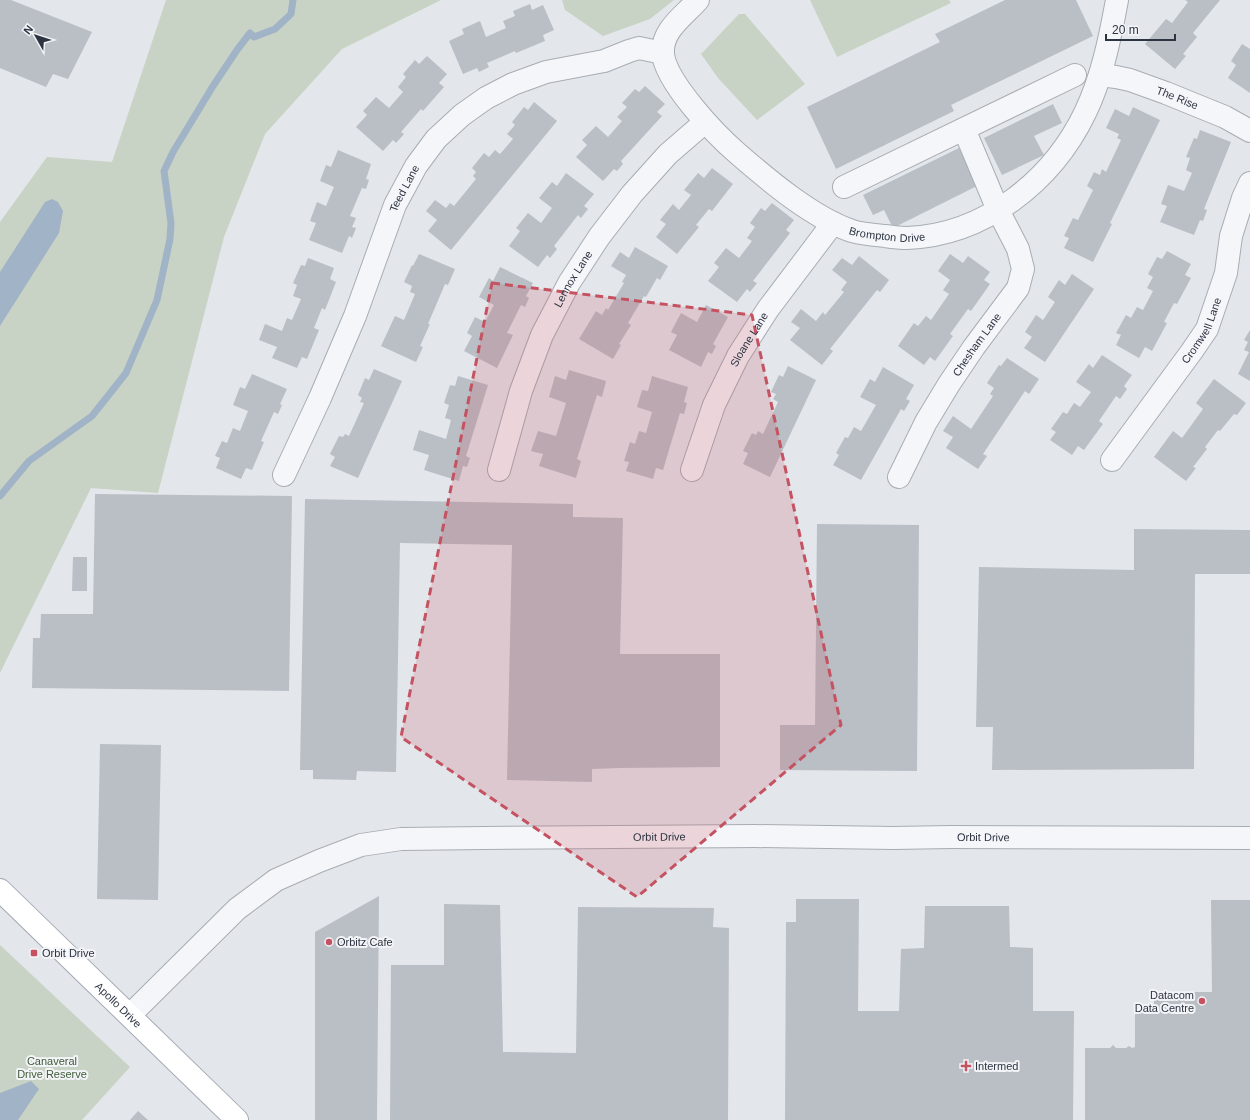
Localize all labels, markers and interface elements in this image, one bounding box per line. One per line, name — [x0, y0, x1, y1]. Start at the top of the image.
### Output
north arrow — [16, 16, 56, 56]
scale bar — [1106, 16, 1175, 42]
text: N — [21, 23, 35, 37]
text: 20 m — [1112, 23, 1139, 37]
street label: The Rise — [1155, 84, 1200, 111]
street label: Teed Lane — [387, 163, 421, 213]
street label: Brompton Drive — [848, 224, 926, 244]
street label: Lennox Lane — [552, 248, 594, 309]
street label: Cromwell Lane — [1179, 296, 1223, 366]
street label: Sloane Lane — [728, 310, 770, 369]
street label: Chesham Lane — [950, 311, 1003, 378]
street label: Orbit Drive — [633, 831, 686, 843]
street label: Orbit Drive — [957, 831, 1010, 843]
place label: Orbitz Cafe — [337, 936, 393, 948]
marker: Orbitz Cafe — [324, 937, 334, 947]
place label: Orbit Drive — [42, 947, 95, 959]
marker: Orbit Drive — [29, 948, 39, 958]
street label: Apollo Drive — [93, 980, 144, 1030]
place label: Datacom Data Centre — [1135, 989, 1194, 1014]
marker: Datacom Data Centre — [1197, 996, 1207, 1006]
park label: Canaveral Drive Reserve — [17, 1055, 87, 1080]
marker: Intermed — [960, 1060, 972, 1072]
place label: Intermed — [975, 1060, 1018, 1072]

